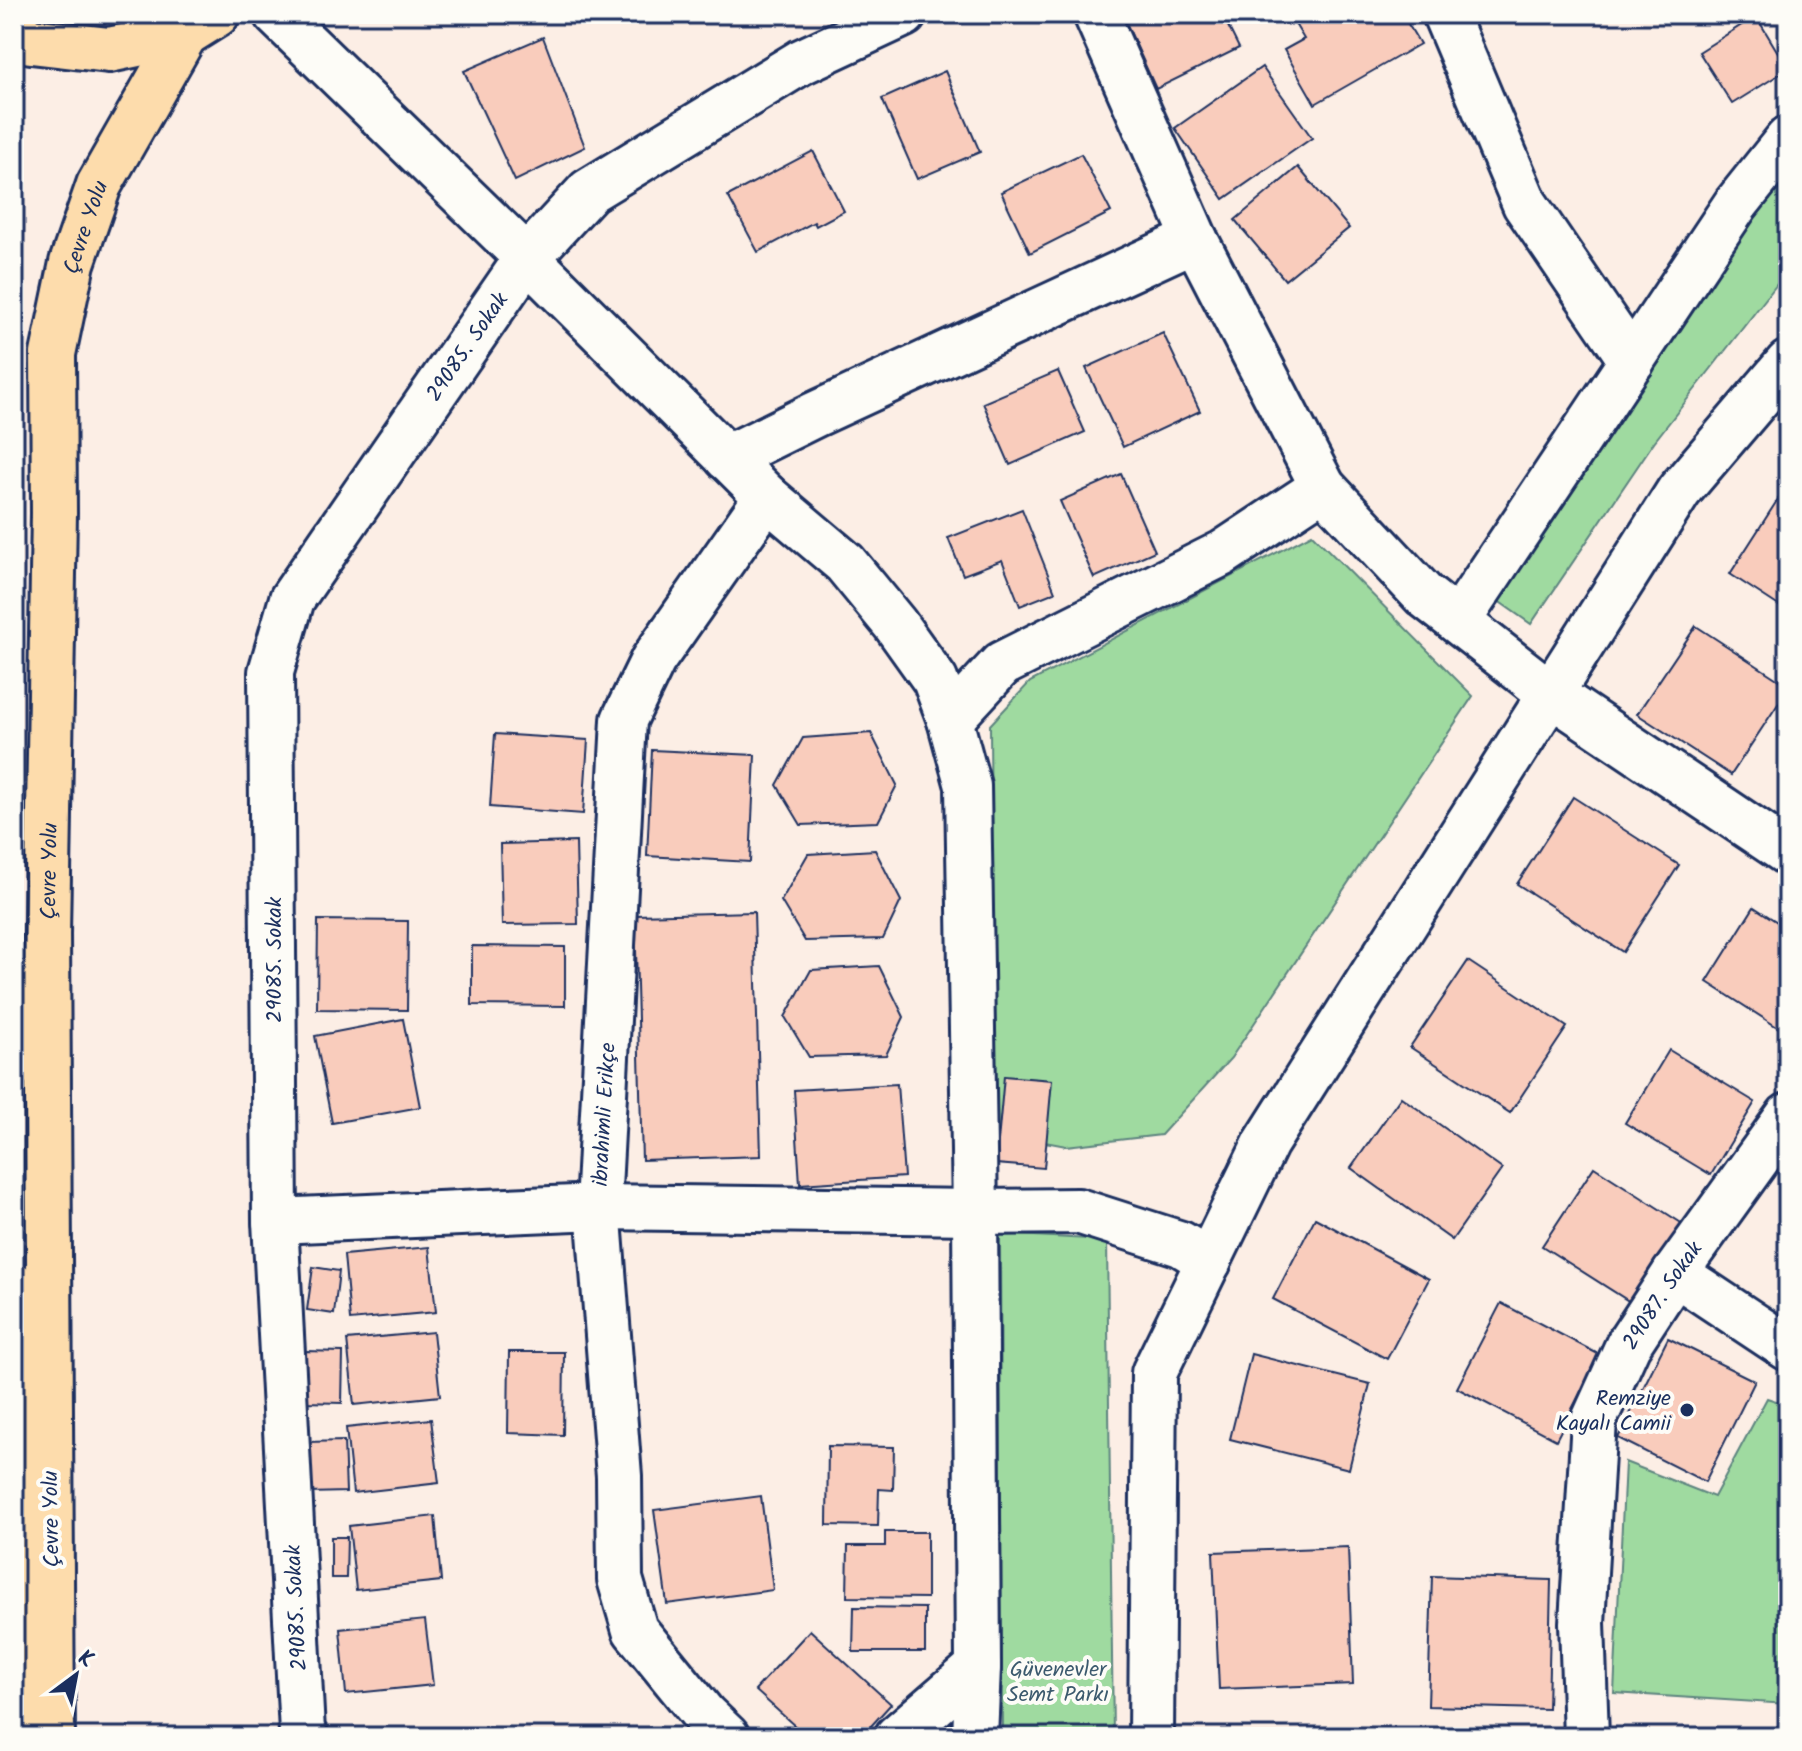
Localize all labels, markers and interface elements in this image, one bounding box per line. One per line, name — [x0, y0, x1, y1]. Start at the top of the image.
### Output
street label: Çevre Yolu — [55, 176, 119, 277]
street label: 29085. Sokak — [418, 285, 519, 410]
street label: Çevre Yolu — [32, 822, 69, 920]
street label: 29085. Sokak — [258, 896, 293, 1023]
street label: ibrahimli Erikçe — [584, 1042, 627, 1187]
street label: 29087. Sokak — [1614, 1234, 1713, 1358]
place label: Remziye Kayalı Camii — [1556, 1382, 1672, 1442]
marker: Remziye Kayalı Camii — [1678, 1401, 1696, 1419]
street label: Çevre Yolu — [34, 1470, 71, 1568]
street label: 29085. Sokak — [277, 1543, 318, 1672]
north arrow — [36, 1635, 116, 1715]
text: K — [70, 1642, 100, 1679]
park label: Güvenevler Semt Parkı — [1007, 1653, 1109, 1713]

